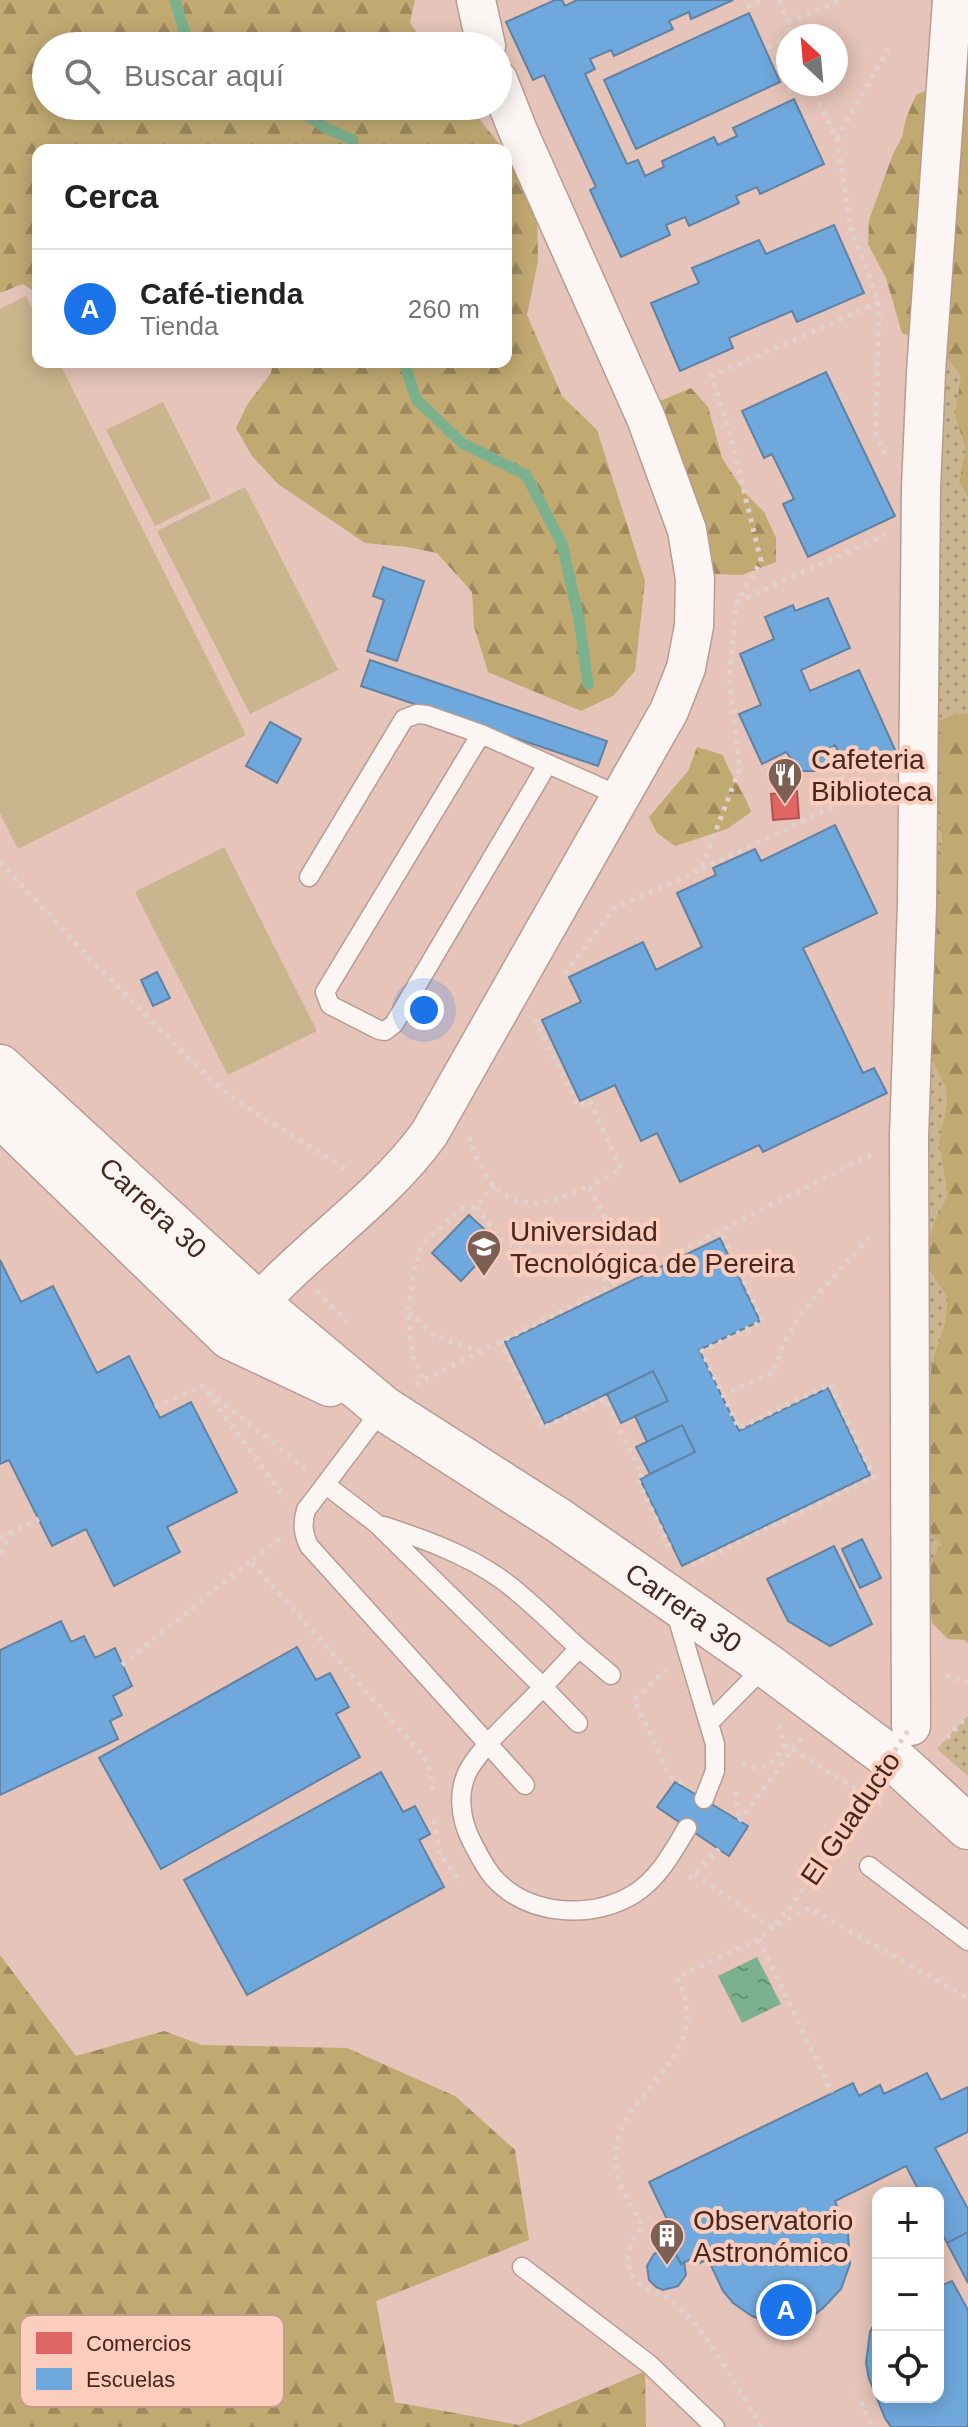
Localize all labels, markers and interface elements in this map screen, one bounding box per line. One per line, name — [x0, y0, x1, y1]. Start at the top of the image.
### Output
north arrow — [776, 24, 848, 96]
search box — [32, 32, 512, 120]
icon: search — [60, 54, 104, 98]
text: Buscar aquí — [124, 59, 284, 92]
text: Cerca — [64, 177, 159, 215]
text: Café-tienda — [140, 277, 303, 310]
text: A — [81, 294, 99, 324]
text: 260 m — [408, 294, 480, 324]
text: Tienda — [140, 311, 219, 341]
place label: Cafeteria Biblioteca — [811, 744, 933, 807]
restaurant icon: Cafeteria Biblioteca — [766, 756, 804, 806]
your location — [404, 990, 444, 1030]
street label: Carrera 30 — [93, 1151, 213, 1265]
place label: Universidad Tecnológica de Pereira — [510, 1216, 795, 1279]
school or university icon: Universidad Tecnológica de Pereira — [465, 1228, 503, 1278]
street label: Carrera 30 — [620, 1557, 747, 1659]
street label: El Guaducto — [794, 1746, 906, 1891]
map controls — [872, 2187, 944, 2403]
button: + — [872, 2187, 944, 2259]
place label: Observatorio Astronómico — [693, 2205, 853, 2268]
building icon: Observatorio Astronómico — [648, 2217, 686, 2267]
button: − — [872, 2259, 944, 2331]
pin: A — [760, 2280, 812, 2340]
legend — [20, 2315, 284, 2407]
text: Comercios — [86, 2331, 191, 2356]
button: locate — [872, 2331, 944, 2403]
text: Escuelas — [86, 2367, 175, 2392]

